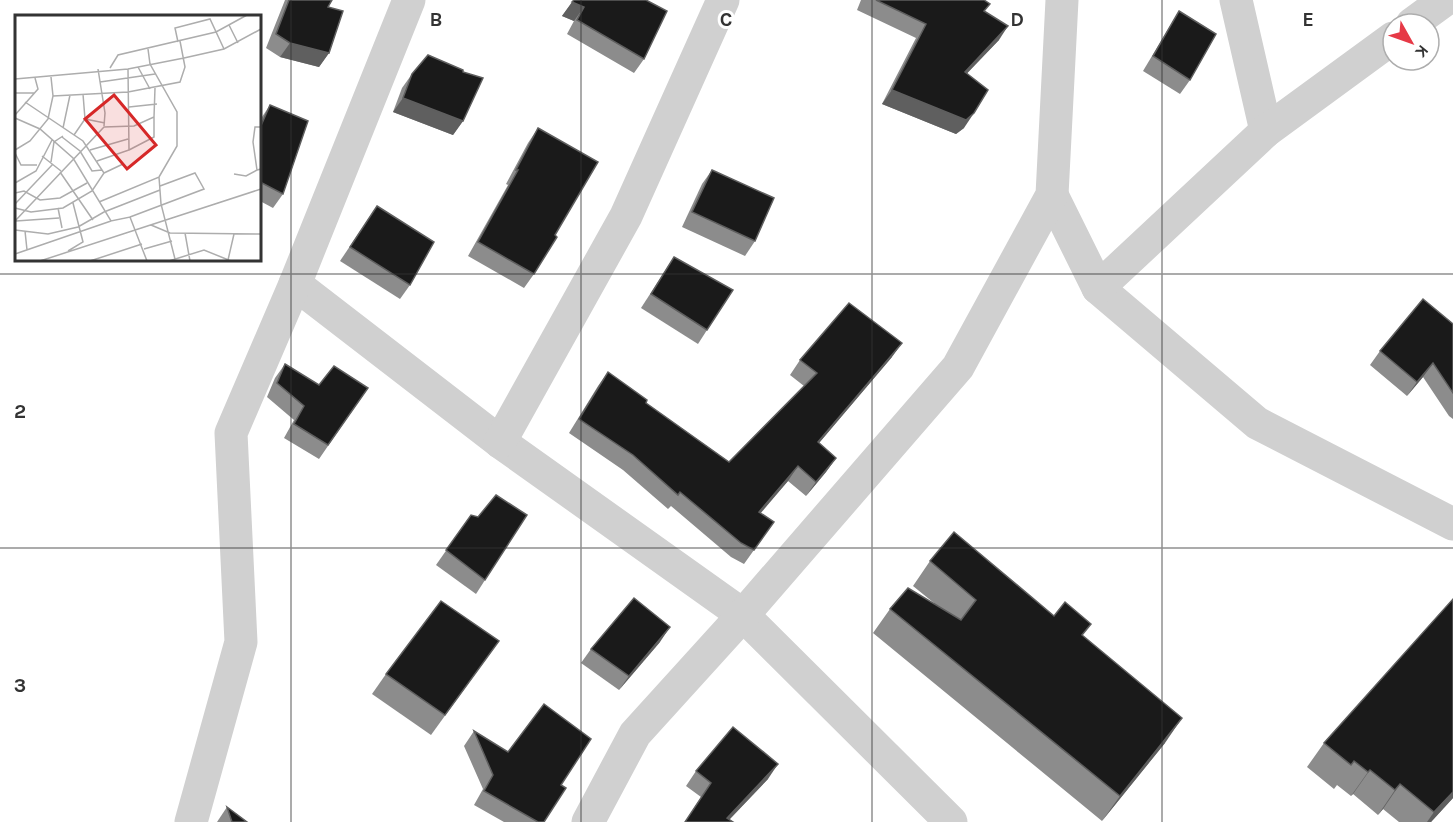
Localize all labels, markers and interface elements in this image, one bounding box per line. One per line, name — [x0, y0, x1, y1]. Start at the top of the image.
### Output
text: B — [430, 8, 442, 31]
text: C — [720, 8, 732, 31]
text: D — [1010, 8, 1024, 31]
text: E — [1302, 8, 1314, 31]
north arrow — [1381, 12, 1441, 72]
inset map — [15, 15, 261, 261]
text: K — [1411, 41, 1433, 62]
text: 2 — [14, 400, 26, 423]
text: 3 — [14, 674, 26, 697]

